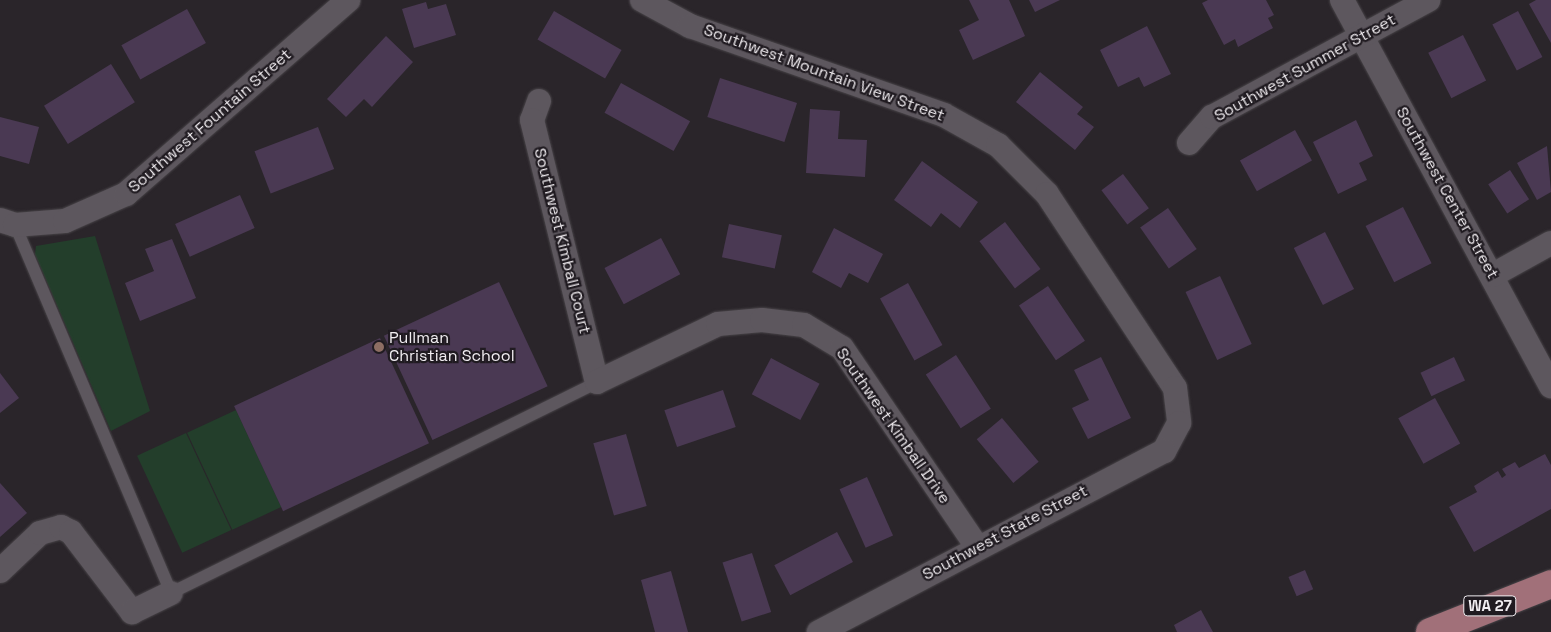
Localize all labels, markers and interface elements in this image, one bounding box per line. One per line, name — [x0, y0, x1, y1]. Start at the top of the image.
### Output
street label: Southwest Summer Street — [1211, 10, 1399, 126]
street label: Southwest Mountain View Street — [701, 20, 947, 126]
street label: Southwest Fountain Street — [125, 45, 295, 197]
street label: Southwest Center Street — [1392, 104, 1502, 282]
street label: Southwest Kimball Court — [530, 146, 594, 336]
place label: Pullman Christian School — [389, 328, 515, 366]
marker: Pullman Christian School — [373, 341, 385, 353]
street label: Southwest Kimball Drive — [832, 344, 954, 508]
street label: Southwest State Street — [919, 481, 1091, 585]
road number: WA 27 — [1462, 594, 1518, 618]

